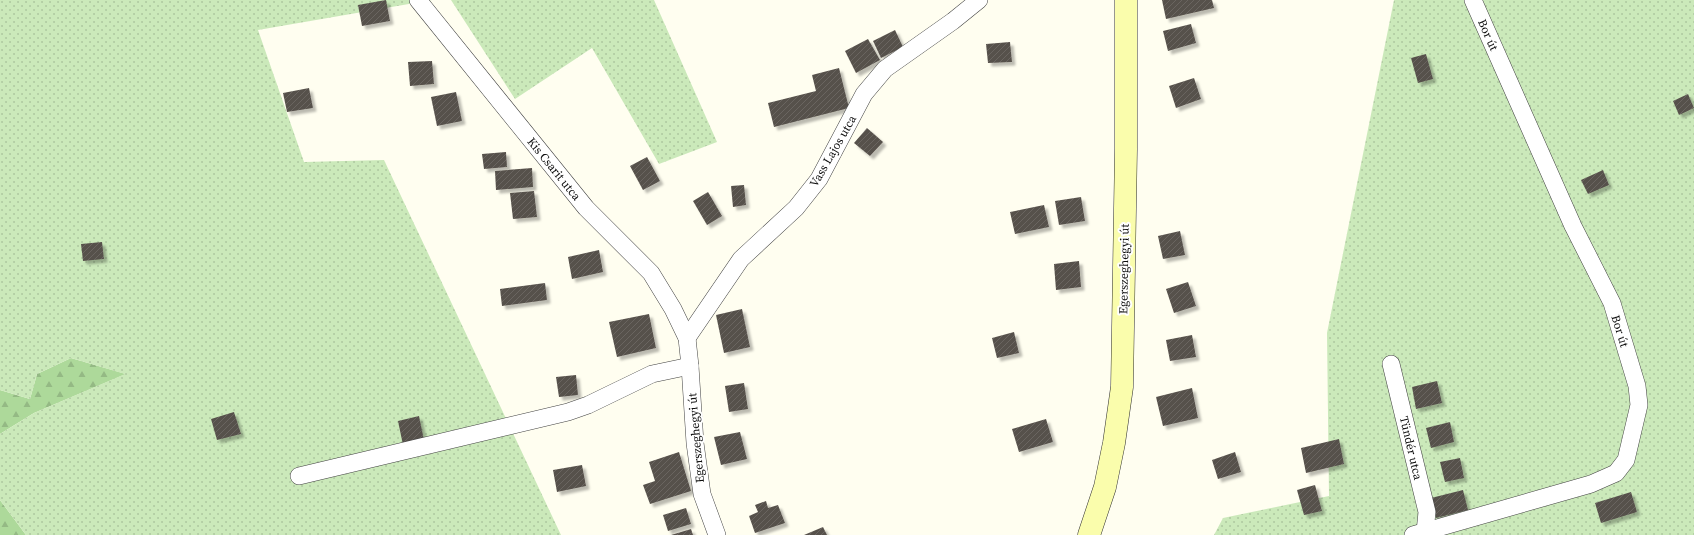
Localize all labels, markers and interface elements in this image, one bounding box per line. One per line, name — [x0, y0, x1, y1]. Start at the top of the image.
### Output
street label: Bor út — [1474, 17, 1502, 53]
street label: Vass Lajos utca — [806, 111, 860, 190]
street label: Kis Csarit utca — [524, 134, 585, 204]
street label: Egerszeghegyi út — [1115, 224, 1133, 314]
street label: Bor út — [1608, 313, 1632, 349]
street label: Egerszeghegyi út — [684, 392, 708, 484]
street label: Tündér utca — [1396, 415, 1426, 482]

